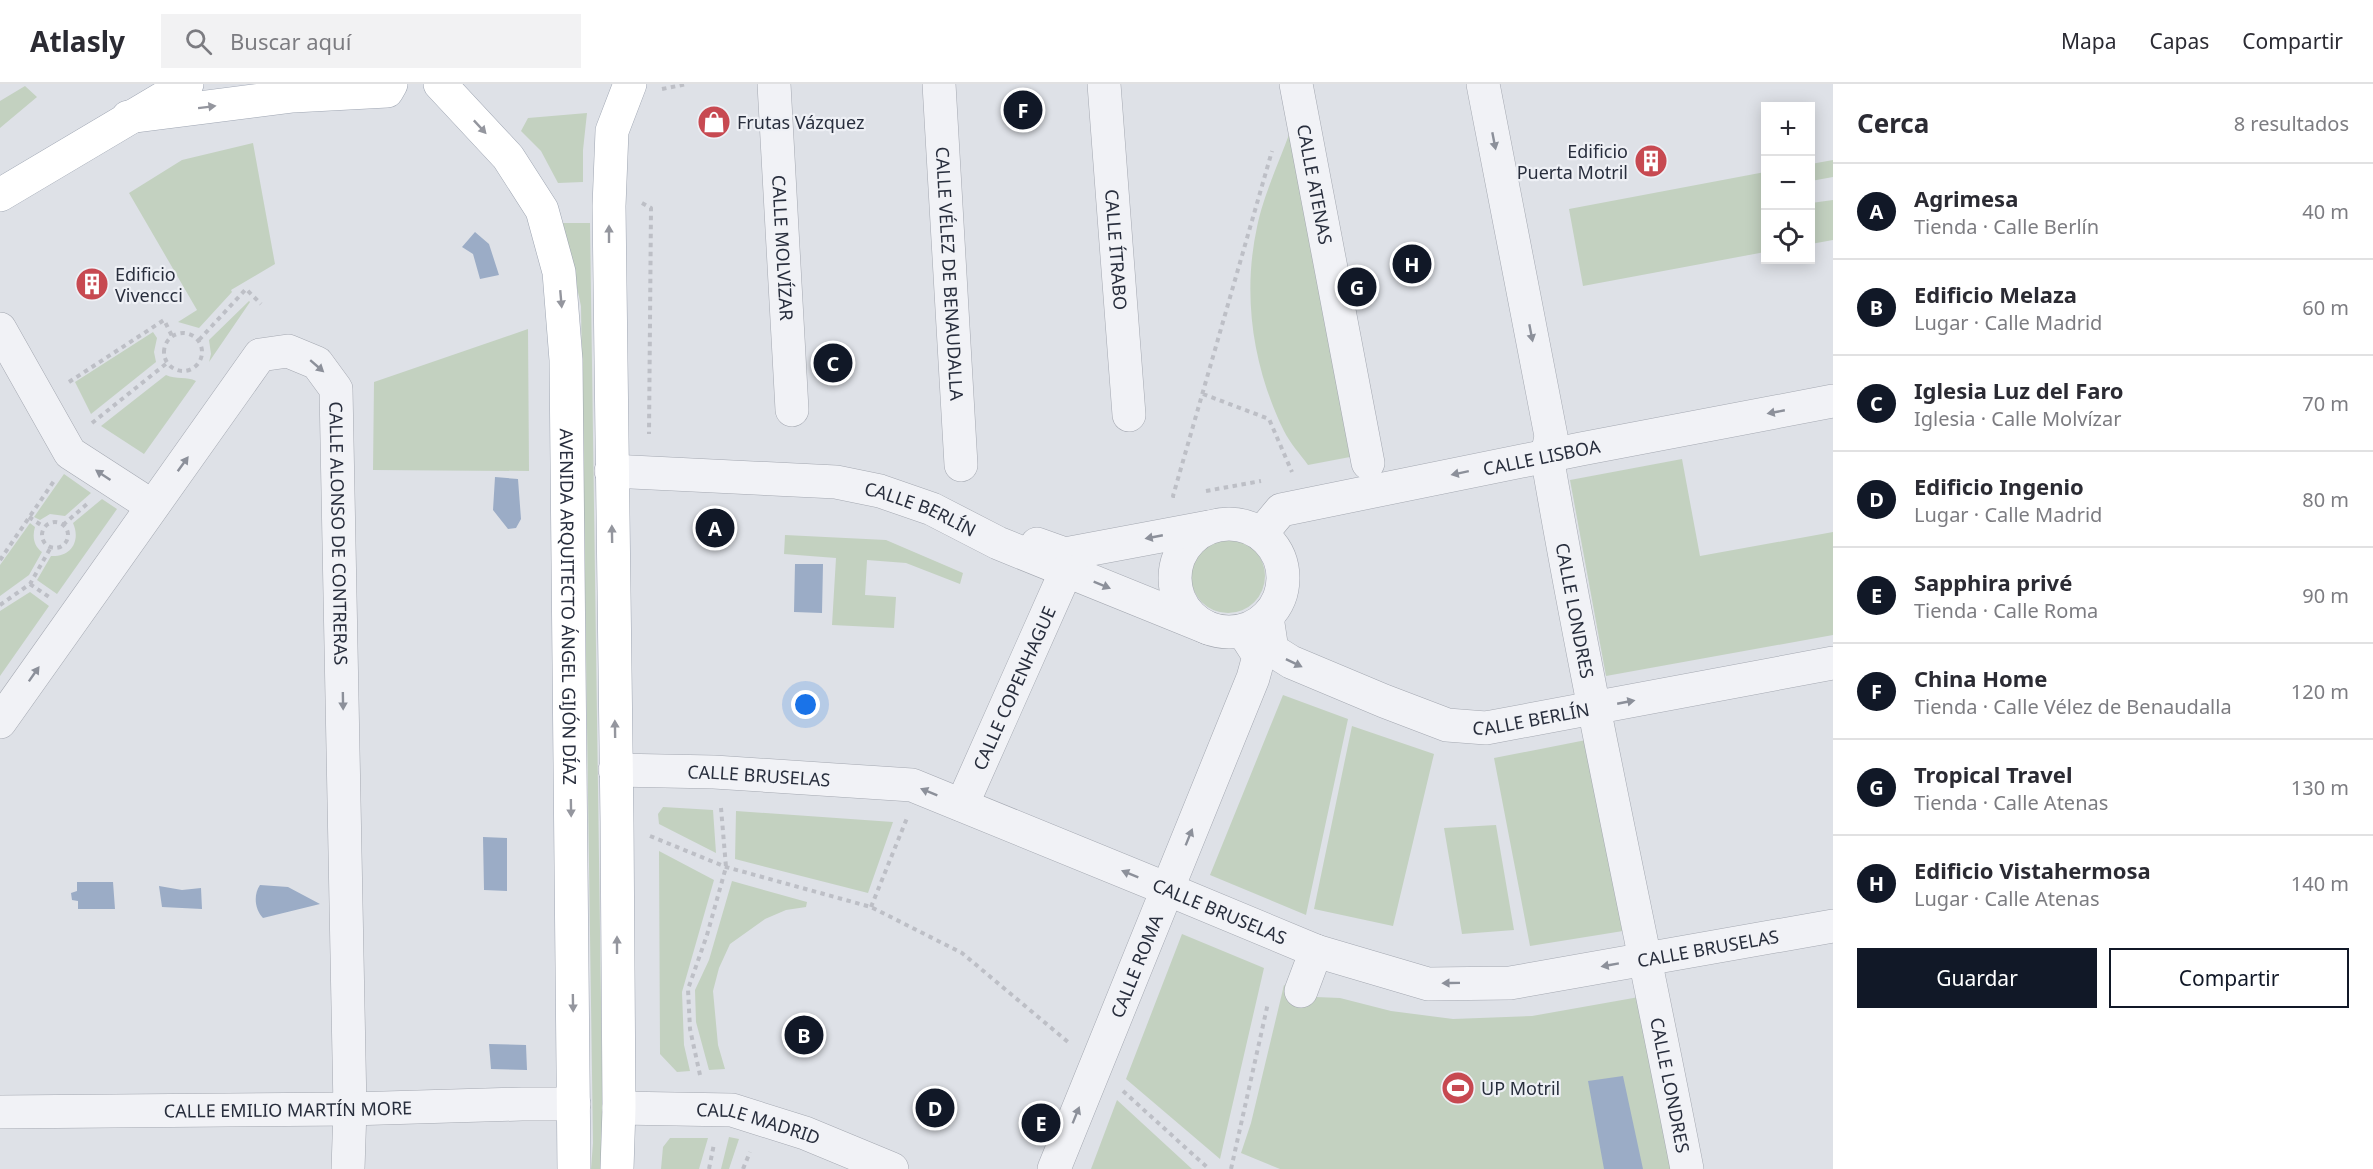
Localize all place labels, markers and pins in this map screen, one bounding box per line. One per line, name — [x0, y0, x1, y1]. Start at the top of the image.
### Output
pin: F — [1004, 87, 1042, 132]
shop icon: Frutas Vázquez — [696, 104, 732, 140]
place label: Frutas Vázquez — [737, 110, 864, 134]
place label: Edificio Puerta Motril — [1517, 139, 1628, 184]
building icon: Edificio Puerta Motril — [1633, 143, 1669, 179]
pin: H — [1392, 242, 1432, 286]
place label: Edificio Vivencci — [115, 262, 183, 307]
pin: G — [1338, 264, 1376, 310]
building icon: Edificio Vivencci — [74, 266, 110, 302]
pin: C — [814, 340, 852, 386]
pin: A — [696, 506, 734, 550]
pin: B — [784, 1012, 824, 1058]
sports icon: UP Motril — [1440, 1070, 1476, 1106]
place label: UP Motril — [1481, 1076, 1560, 1100]
pin: D — [916, 1086, 954, 1130]
pin: E — [1022, 1100, 1060, 1146]

